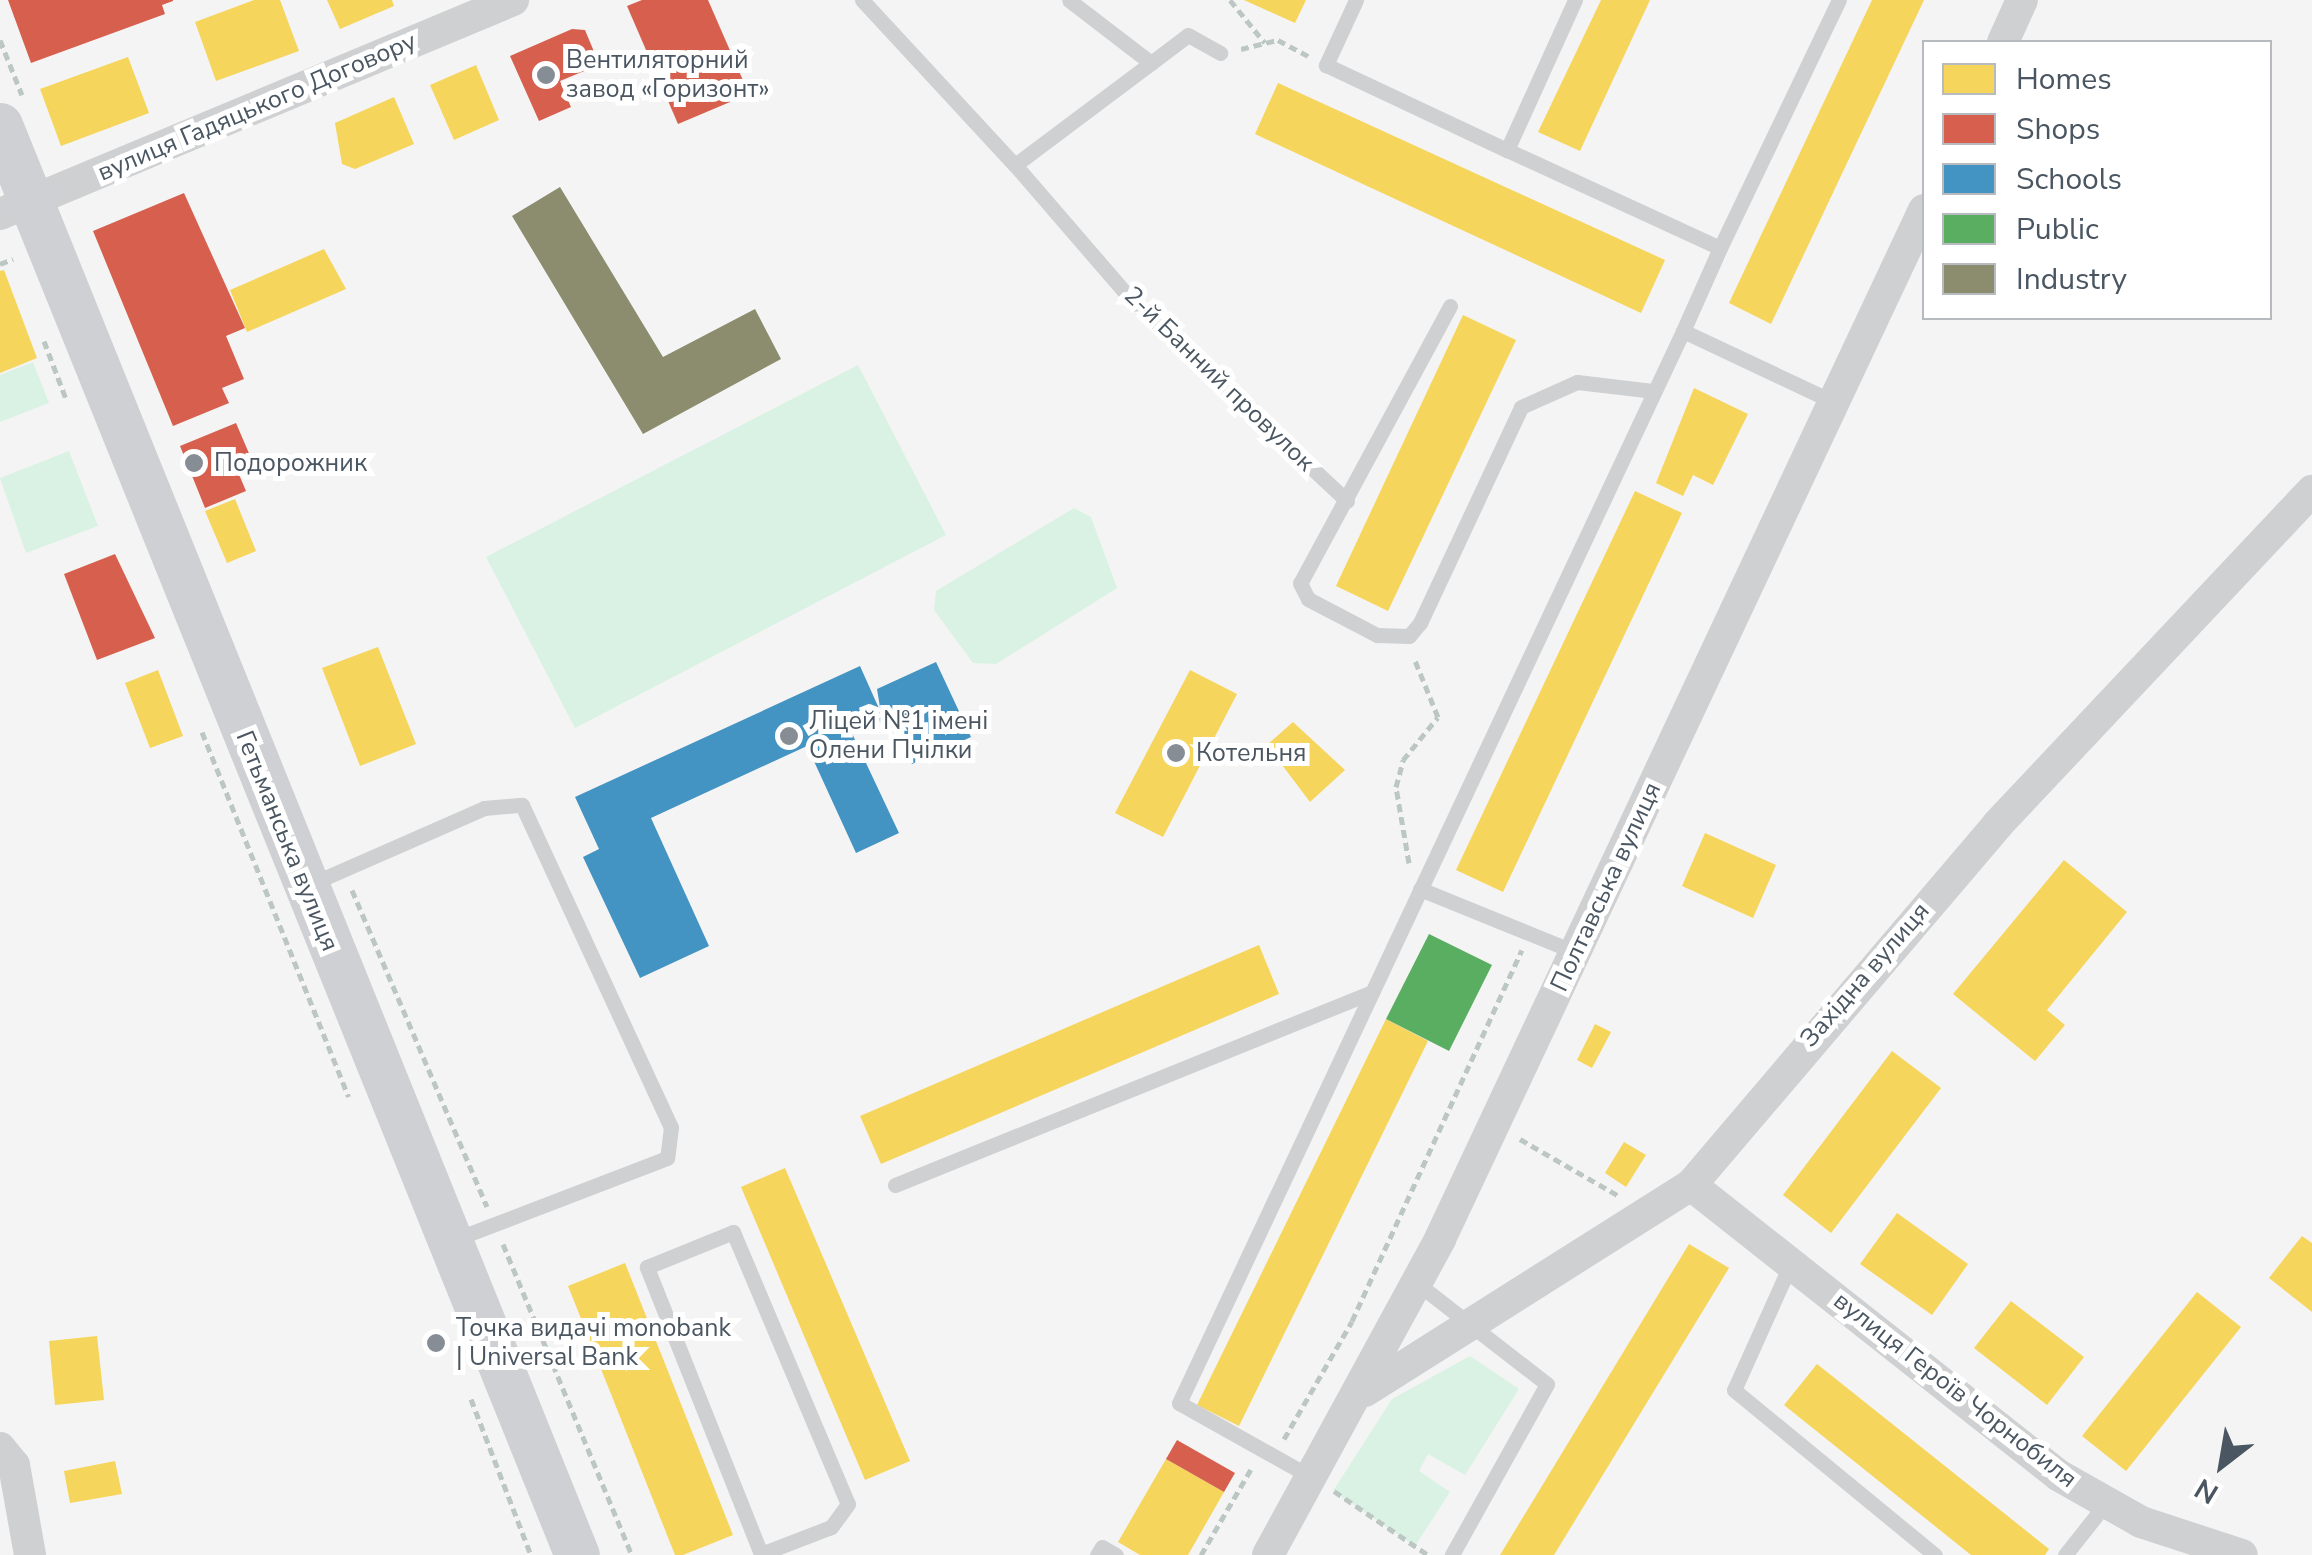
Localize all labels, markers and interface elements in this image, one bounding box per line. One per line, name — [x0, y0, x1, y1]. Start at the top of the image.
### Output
street label: вулиця Гадяцького Договору — [93, 26, 421, 188]
legend — [1922, 40, 2272, 320]
place label: Вентиляторний завод «Горизонт» — [566, 46, 769, 105]
text: Homes — [2016, 59, 2112, 100]
marker: Вентиляторний завод «Горизонт» — [535, 64, 557, 86]
text: Shops — [2016, 109, 2100, 150]
text: Schools — [2016, 159, 2122, 200]
text: Public — [2016, 209, 2099, 250]
text: Industry — [2016, 259, 2127, 300]
street label: 2-й Банний провулок — [1118, 280, 1320, 478]
place label: Подорожник — [214, 448, 367, 478]
marker: Подорожник — [183, 452, 205, 474]
place label: Ліцей №1 імені Олени Пчілки — [809, 707, 988, 766]
marker: Ліцей №1 імені Олени Пчілки — [778, 725, 800, 747]
street label: Гетьманська вулиця — [229, 726, 345, 956]
place label: Котельня — [1196, 738, 1307, 768]
marker: Котельня — [1165, 742, 1187, 764]
street label: Полтавська вулиця — [1544, 778, 1668, 996]
street label: Західна вулиця — [1794, 897, 1936, 1053]
street label: вулиця Героїв Чорнобиля — [1827, 1286, 2083, 1494]
place label: Точка видачі monobank | Universal Bank — [456, 1314, 731, 1373]
marker: Точка видачі monobank | Universal Bank — [425, 1332, 447, 1354]
north arrow — [2172, 1415, 2272, 1515]
text: N — [2188, 1469, 2225, 1512]

